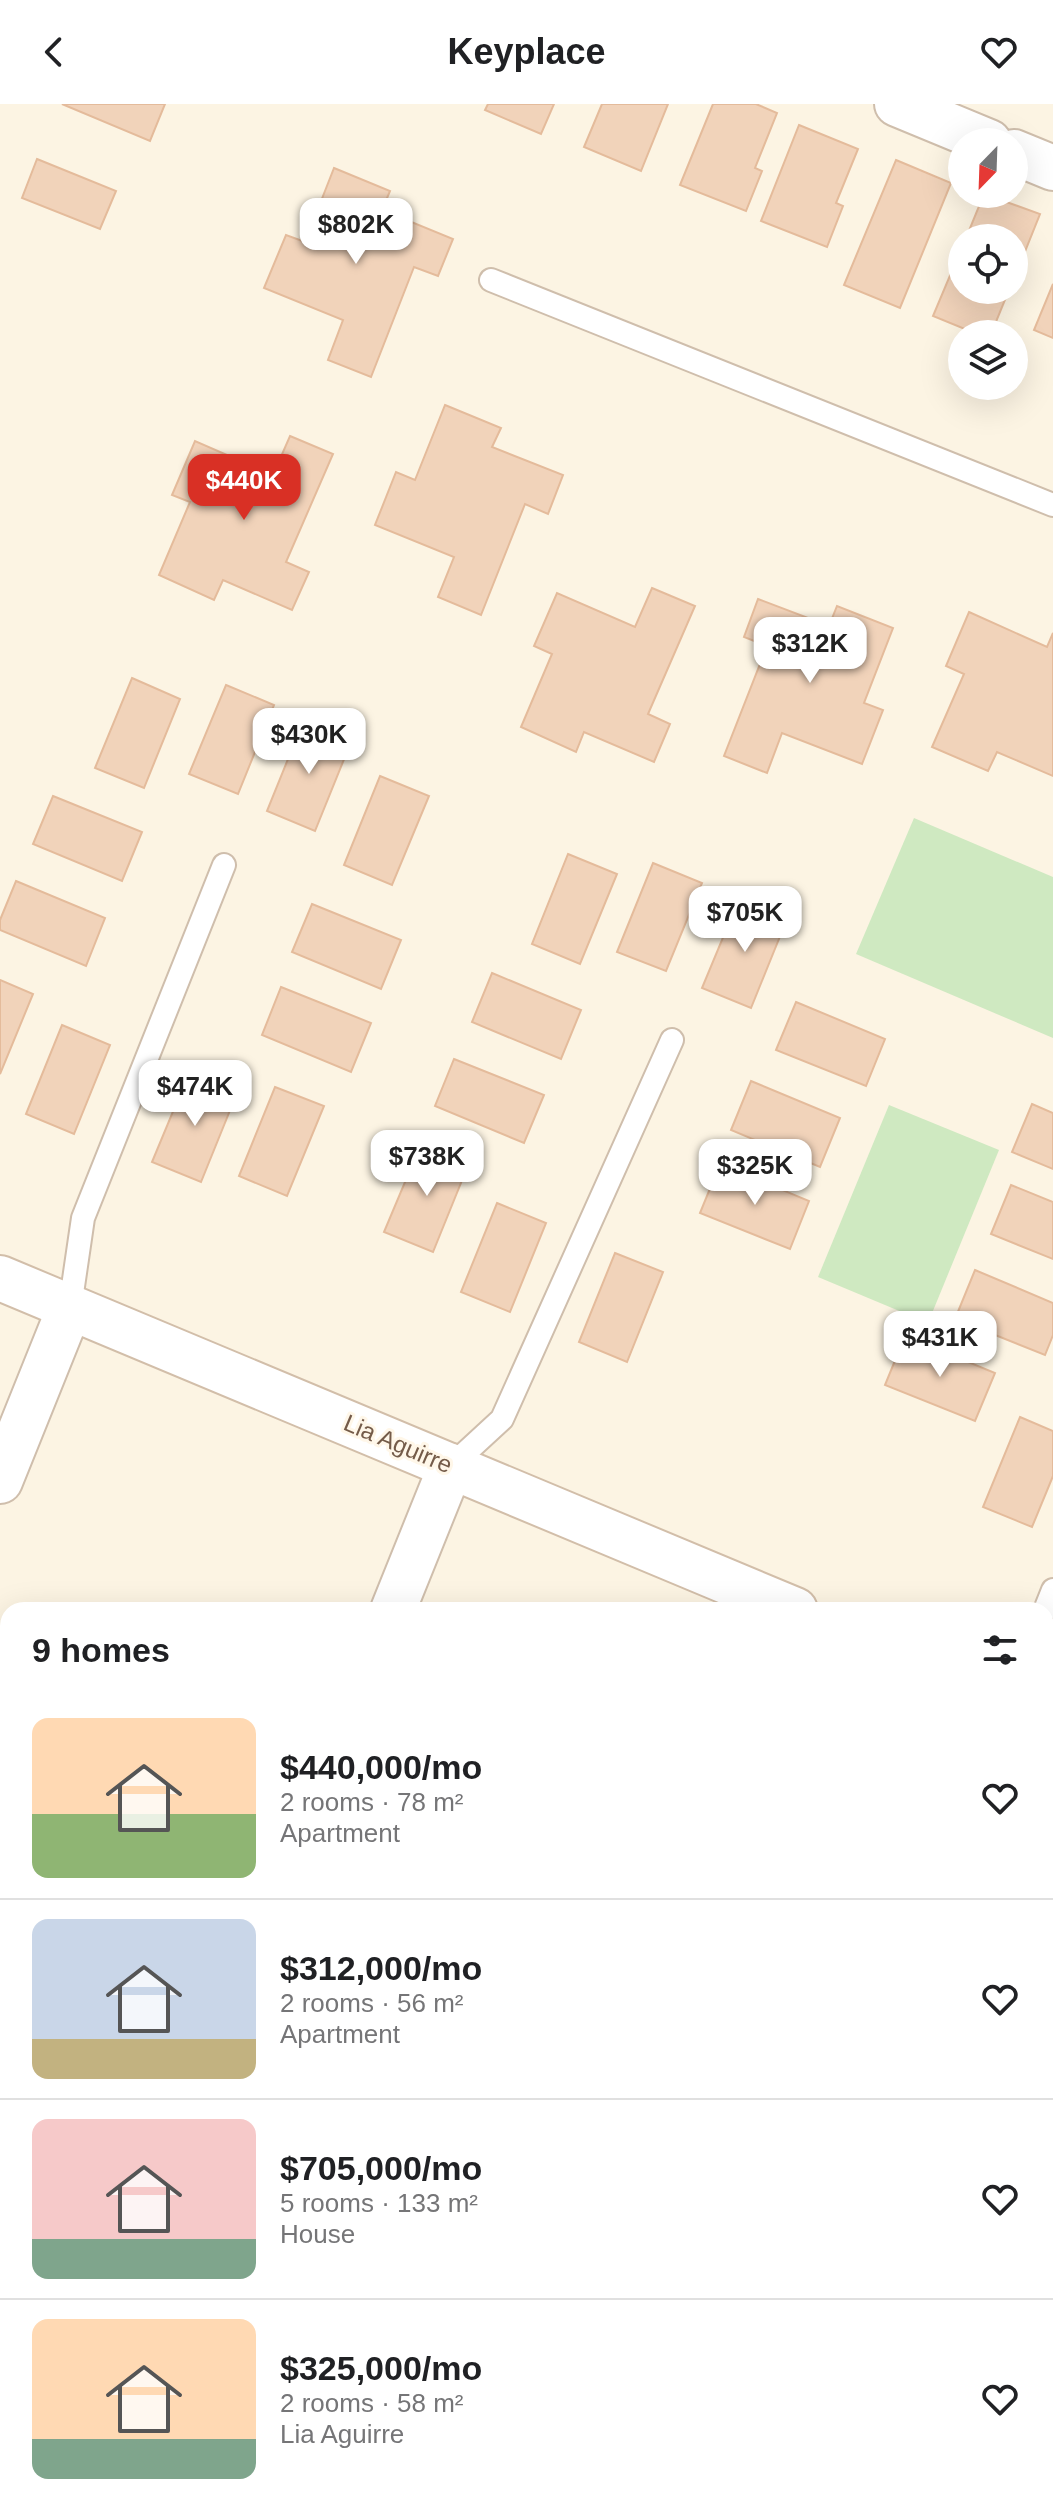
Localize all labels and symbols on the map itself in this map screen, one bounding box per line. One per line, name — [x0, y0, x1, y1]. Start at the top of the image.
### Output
north arrow — [948, 128, 1028, 208]
pin: $802K — [300, 198, 412, 266]
pin: $440K — [188, 454, 300, 522]
pin: $312K — [754, 617, 866, 685]
pin: $430K — [253, 708, 365, 776]
pin: $705K — [689, 886, 801, 954]
pin: $474K — [139, 1060, 251, 1128]
pin: $738K — [371, 1130, 483, 1198]
pin: $325K — [699, 1139, 811, 1207]
pin: $431K — [884, 1311, 996, 1379]
street label: Lia Aguirre — [340, 1409, 456, 1478]

